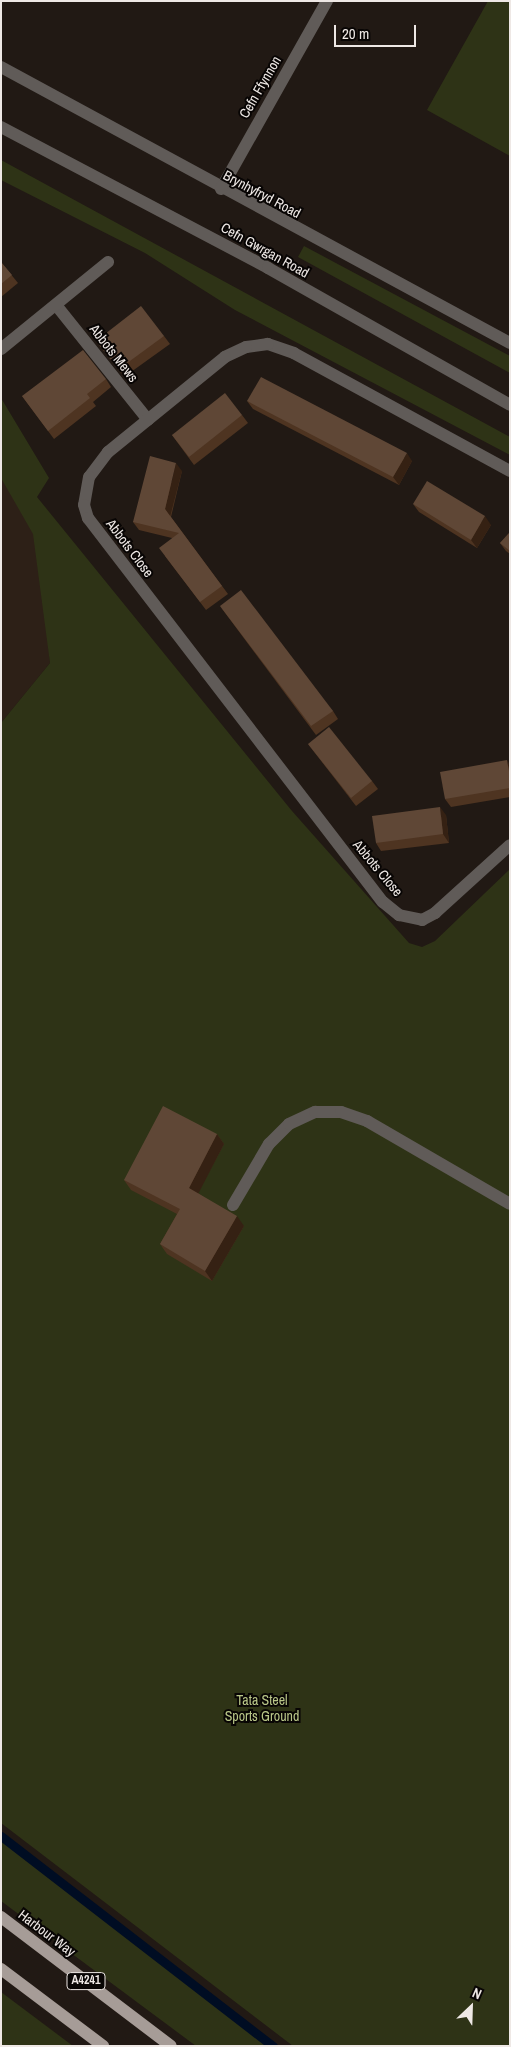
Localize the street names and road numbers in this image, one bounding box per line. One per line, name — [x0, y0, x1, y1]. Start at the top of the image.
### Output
street label: Cefn Ffynnon — [235, 53, 285, 121]
street label: Brynhyfryd Road — [220, 167, 304, 221]
street label: Cefn Gwrgan Road — [218, 219, 312, 281]
street label: Abbots Mews — [86, 321, 142, 385]
street label: Abbots Close — [103, 516, 157, 580]
street label: Abbots Close — [350, 836, 406, 900]
street label: Harbour Way — [15, 1906, 79, 1960]
road number: A4241 — [66, 1972, 106, 1990]

